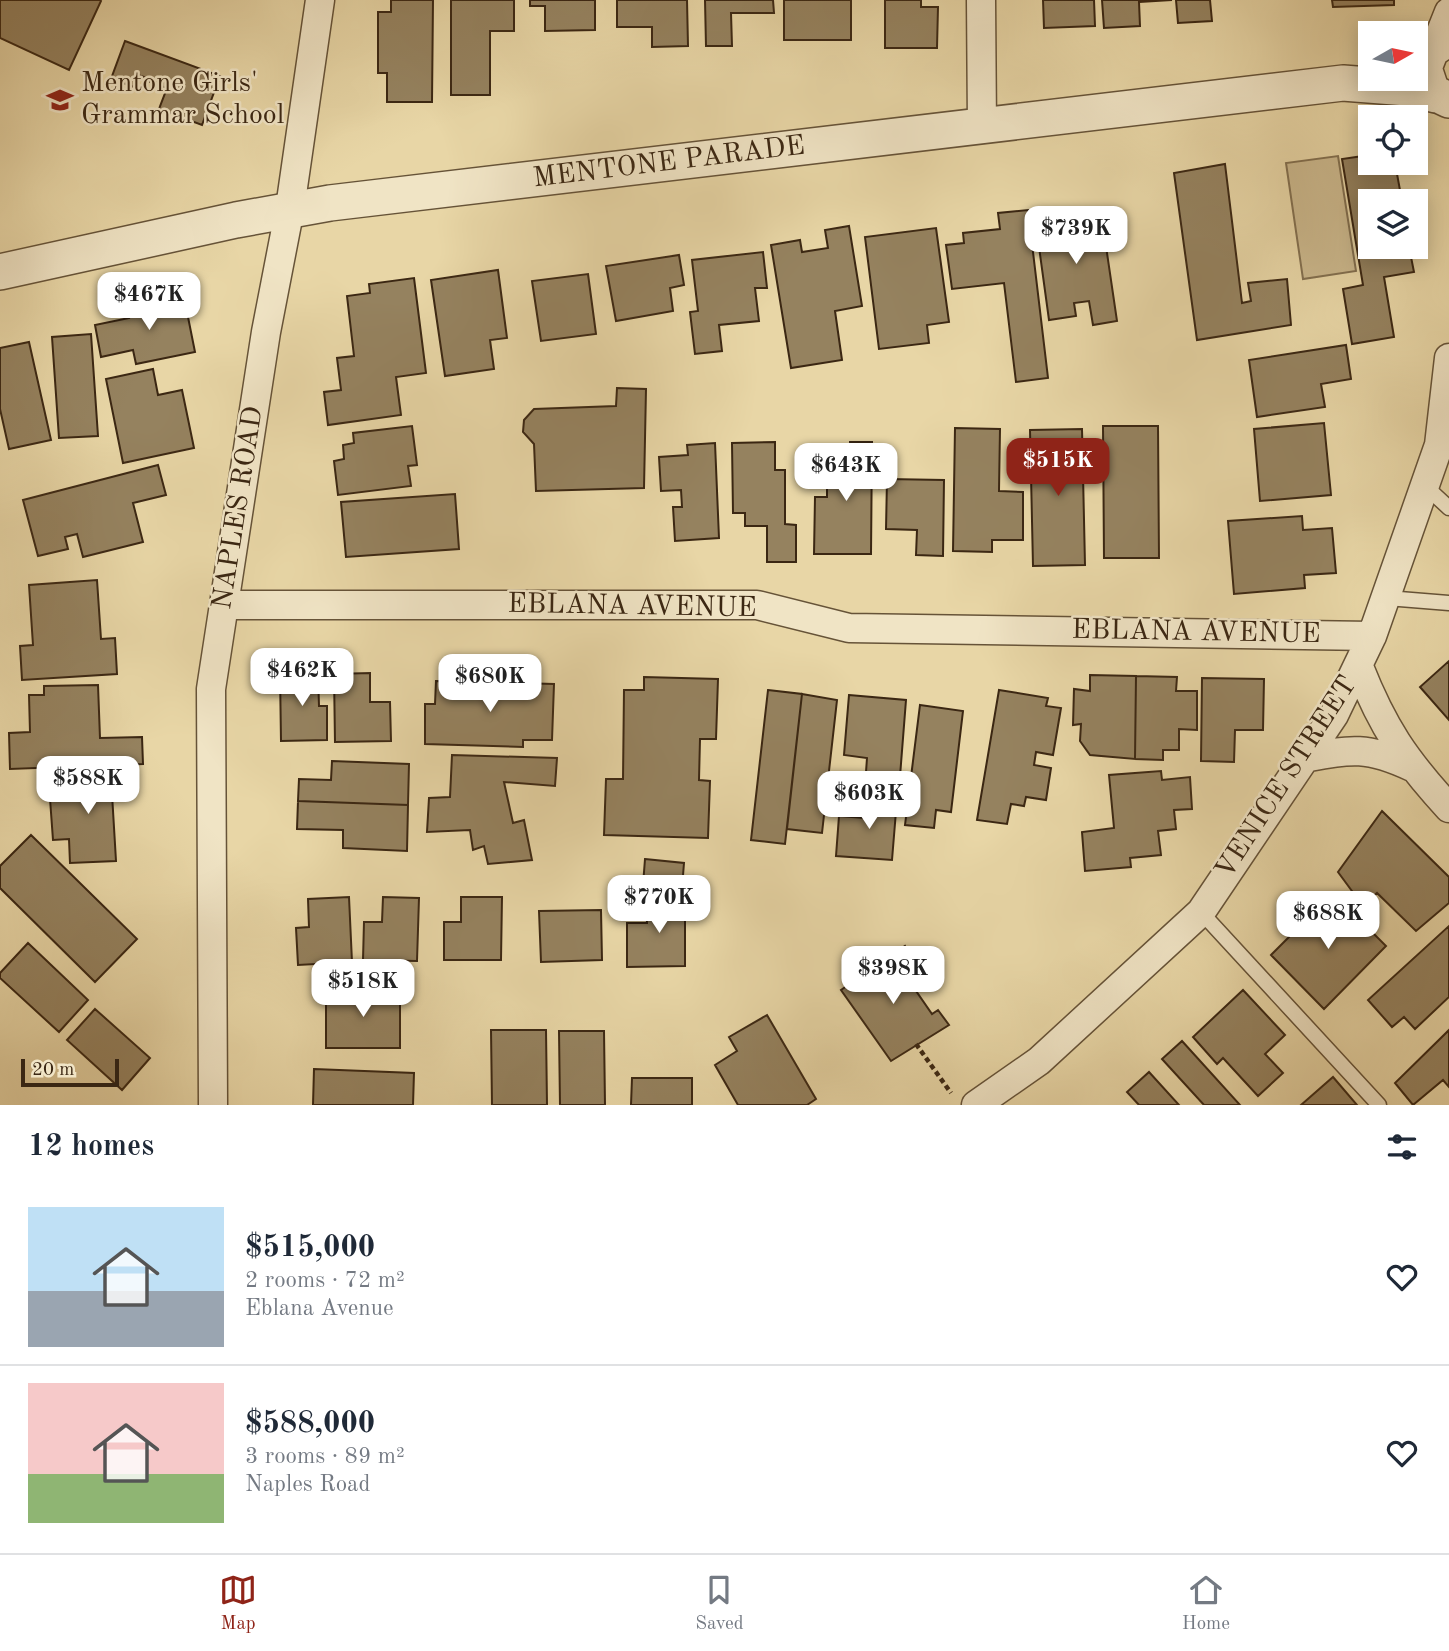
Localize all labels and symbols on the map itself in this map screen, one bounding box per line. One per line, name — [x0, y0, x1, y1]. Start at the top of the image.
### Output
north arrow — [1358, 21, 1428, 91]
place label: Mentone Girls' Grammar School — [81, 70, 284, 130]
school or university icon: Mentone Girls' Grammar School — [45, 85, 75, 115]
street label: MENTONE PARADE — [531, 132, 807, 194]
pin: $739K — [1027, 206, 1125, 266]
pin: $467K — [100, 272, 198, 332]
street label: NAPLES ROAD — [209, 404, 269, 612]
pin: $515K — [1009, 438, 1107, 498]
pin: $643K — [797, 444, 895, 503]
street label: EBLANA AVENUE — [507, 591, 757, 623]
street label: EBLANA AVENUE — [1071, 617, 1321, 649]
pin: $462K — [253, 648, 351, 708]
pin: $680K — [441, 654, 539, 714]
street label: VENICE STREET — [1211, 672, 1363, 884]
pin: $588K — [39, 756, 137, 816]
pin: $603K — [820, 772, 918, 831]
pin: $770K — [610, 876, 708, 935]
pin: $688K — [1279, 892, 1377, 951]
pin: $398K — [844, 946, 942, 1006]
pin: $518K — [314, 960, 412, 1019]
scale bar — [21, 1056, 119, 1088]

